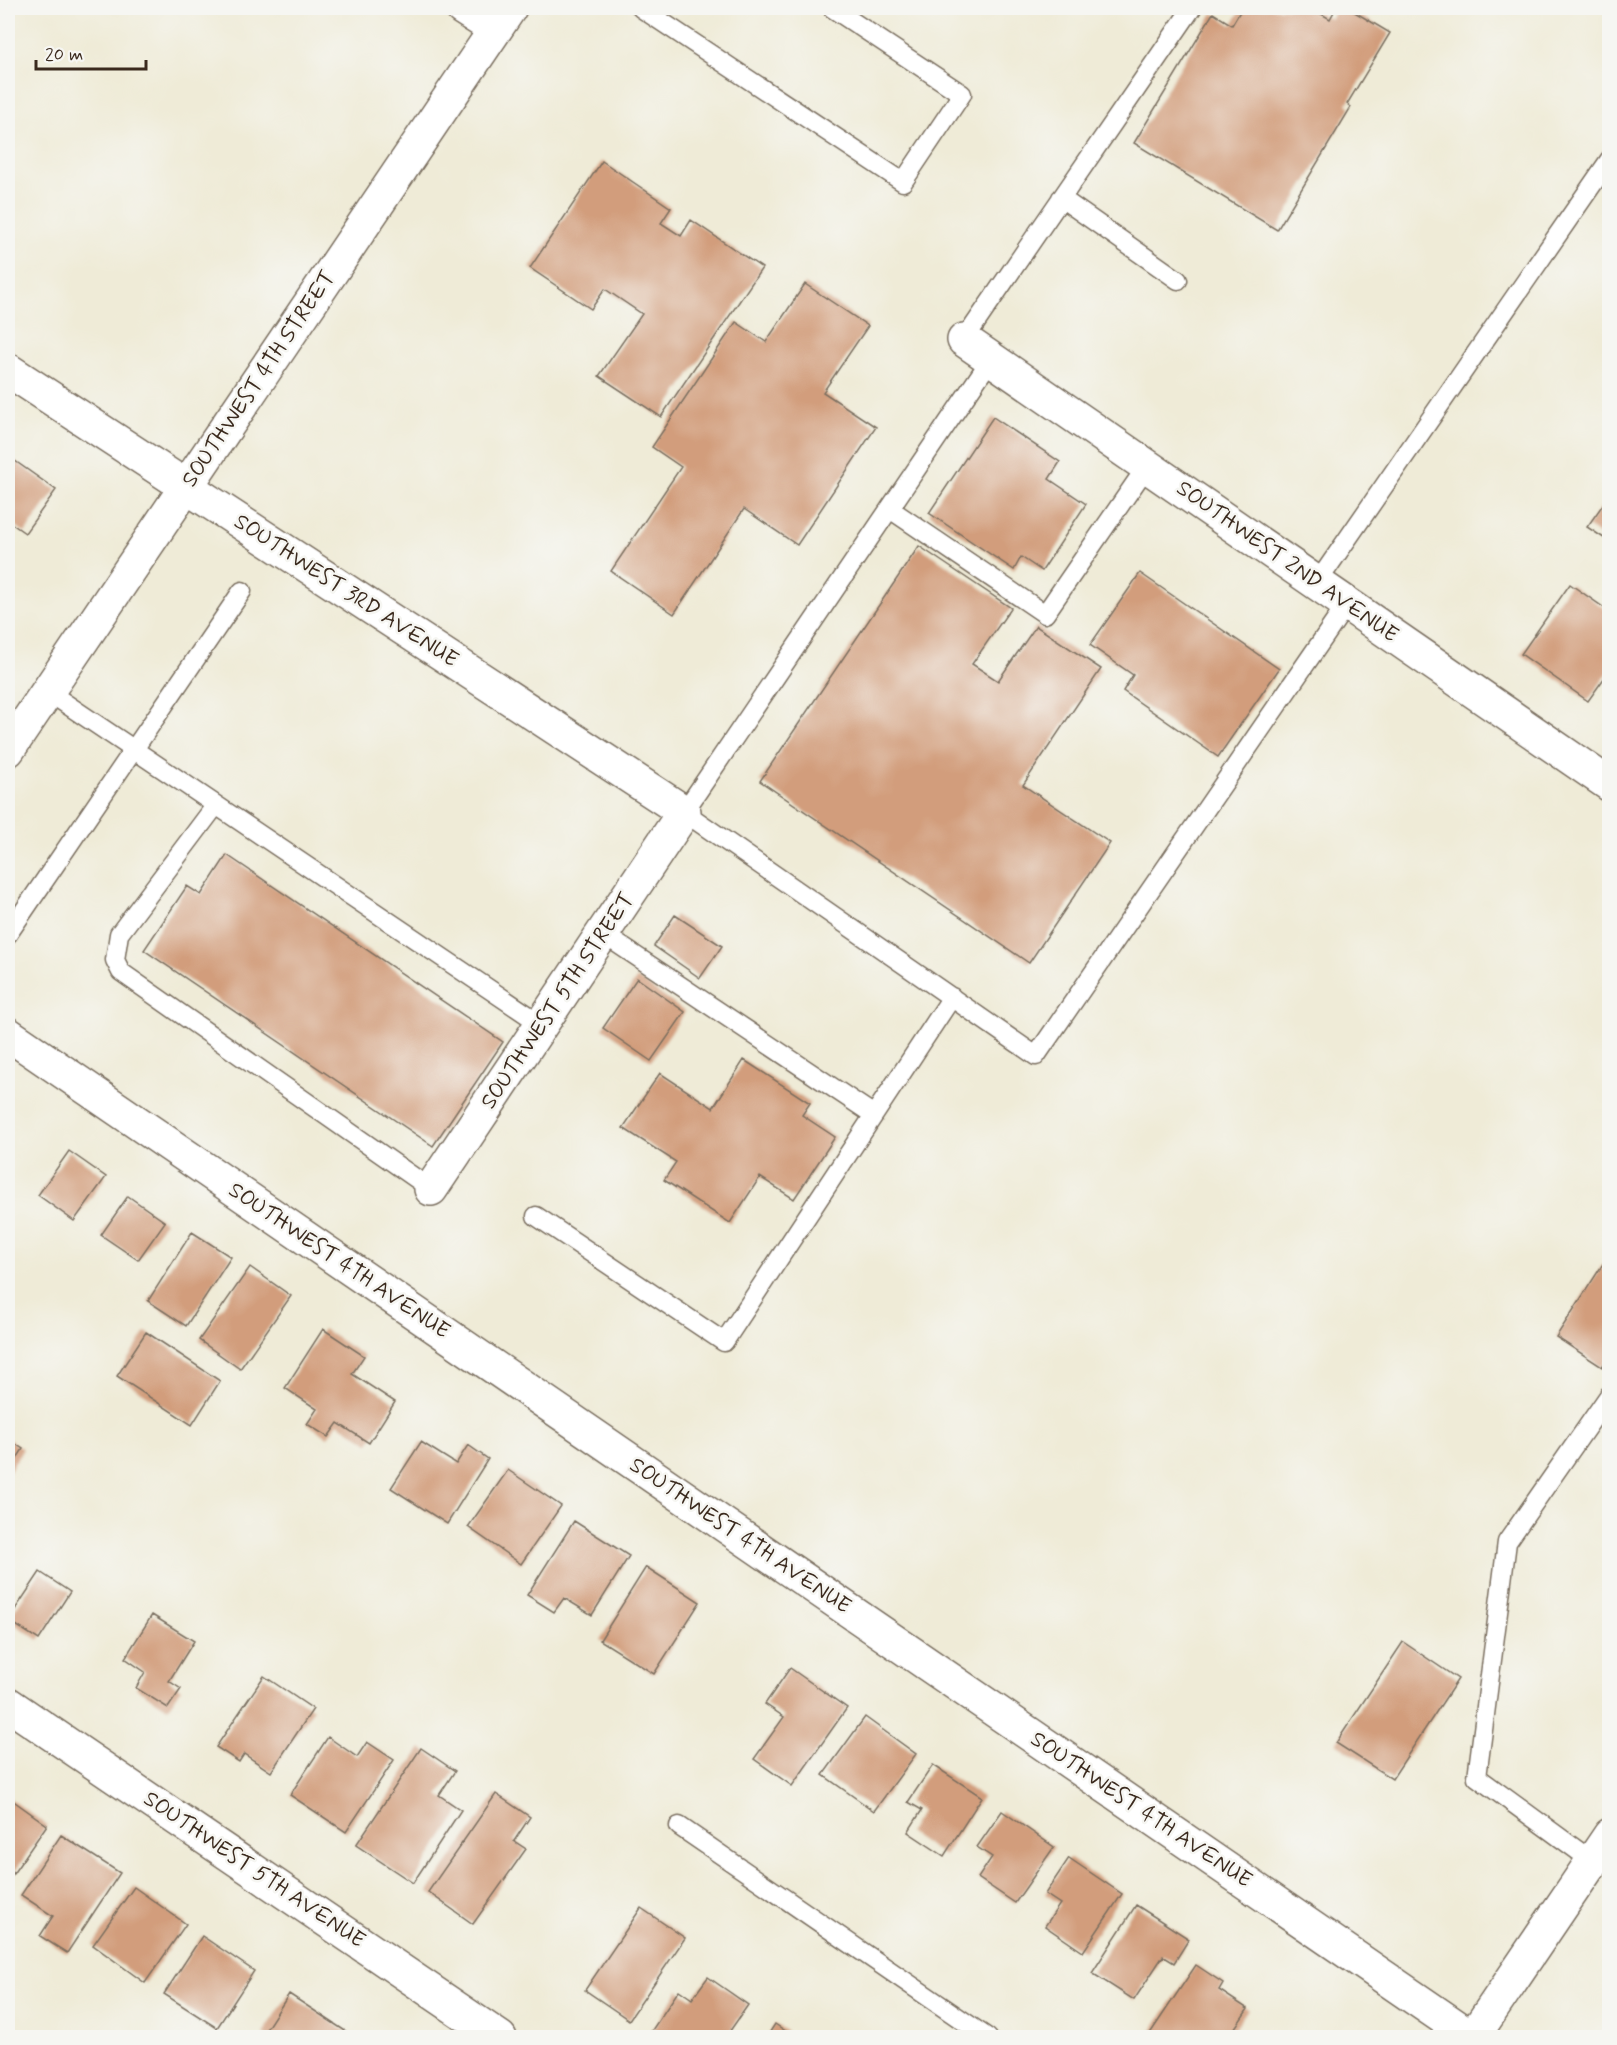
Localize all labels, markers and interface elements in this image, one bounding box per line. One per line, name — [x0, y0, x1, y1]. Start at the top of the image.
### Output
scale bar — [36, 33, 146, 71]
text: 20 m — [45, 43, 83, 67]
street label: SOUTHWEST 4TH STREET — [176, 265, 342, 493]
street label: SOUTHWEST 2ND AVENUE — [1171, 475, 1404, 649]
street label: SOUTHWEST 3RD AVENUE — [228, 508, 464, 674]
street label: SOUTHWEST 5TH STREET — [475, 887, 641, 1115]
street label: SOUTHWEST 4TH AVENUE — [223, 1176, 455, 1346]
street label: SOUTHWEST 4TH AVENUE — [624, 1451, 856, 1621]
street label: SOUTHWEST 4TH AVENUE — [1025, 1725, 1257, 1895]
street label: SOUTHWEST 5TH AVENUE — [138, 1785, 370, 1955]

